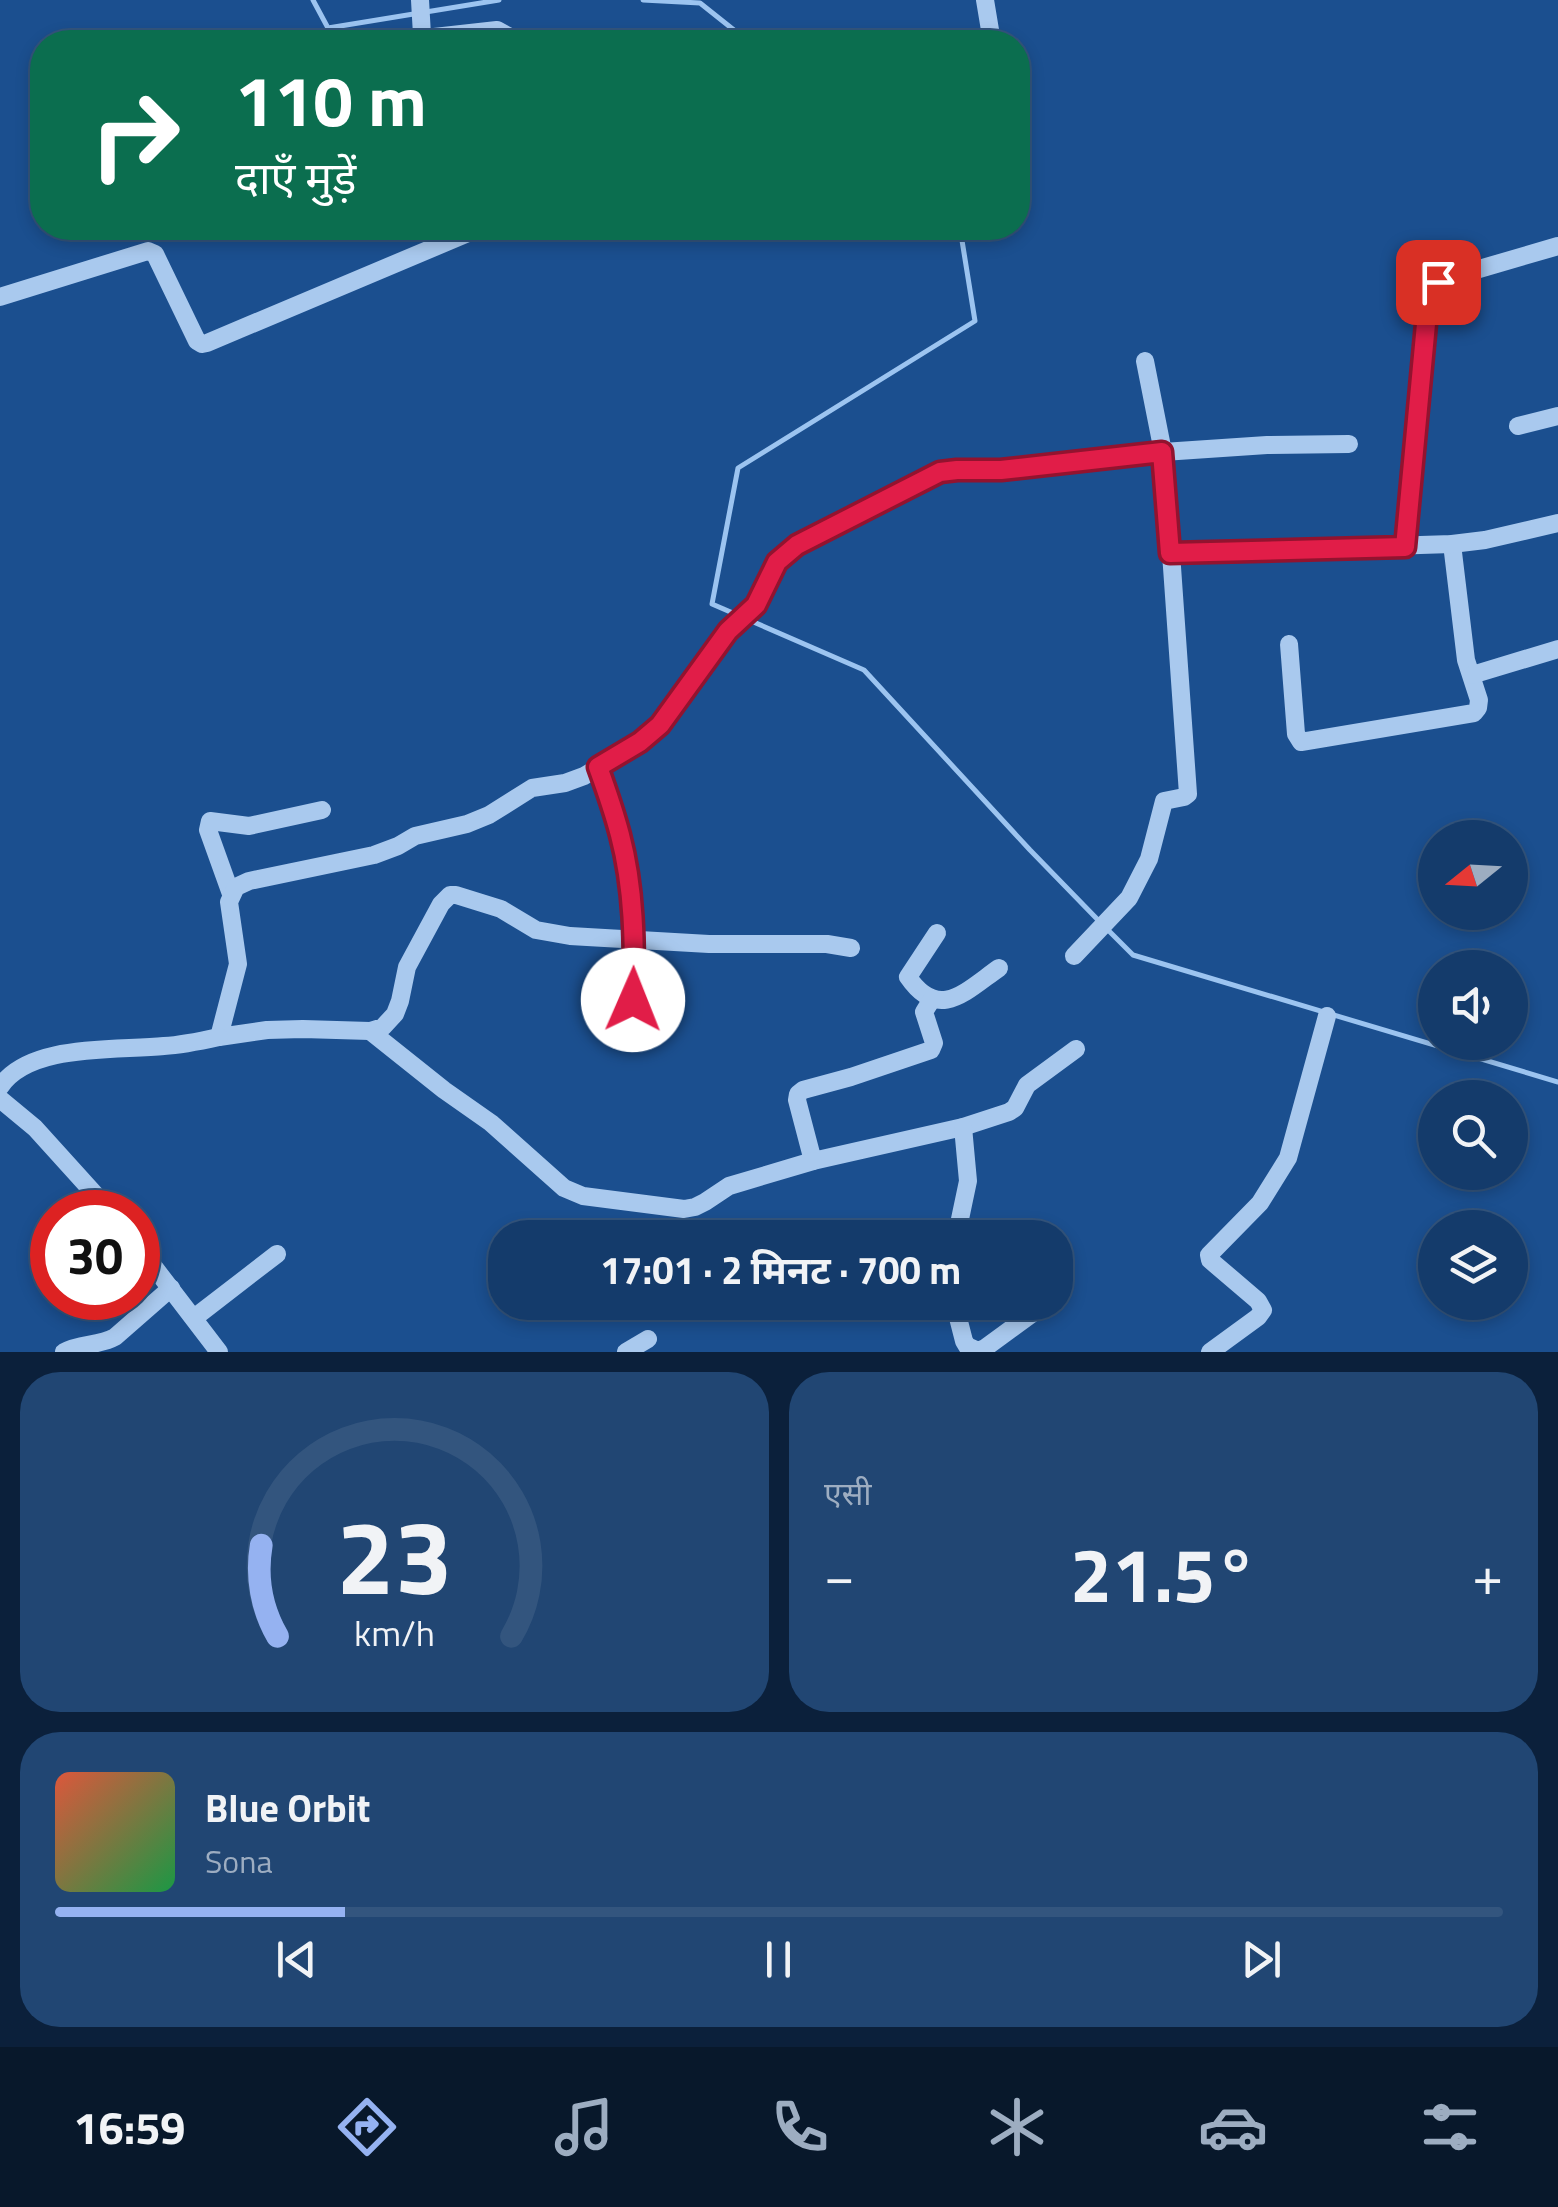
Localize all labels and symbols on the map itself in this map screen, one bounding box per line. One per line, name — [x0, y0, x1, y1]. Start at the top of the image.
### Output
pin — [1396, 240, 1481, 325]
north arrow — [1418, 820, 1528, 930]
position arrow — [581, 948, 685, 1052]
speed limit sign: 30 — [30, 1190, 160, 1320]

